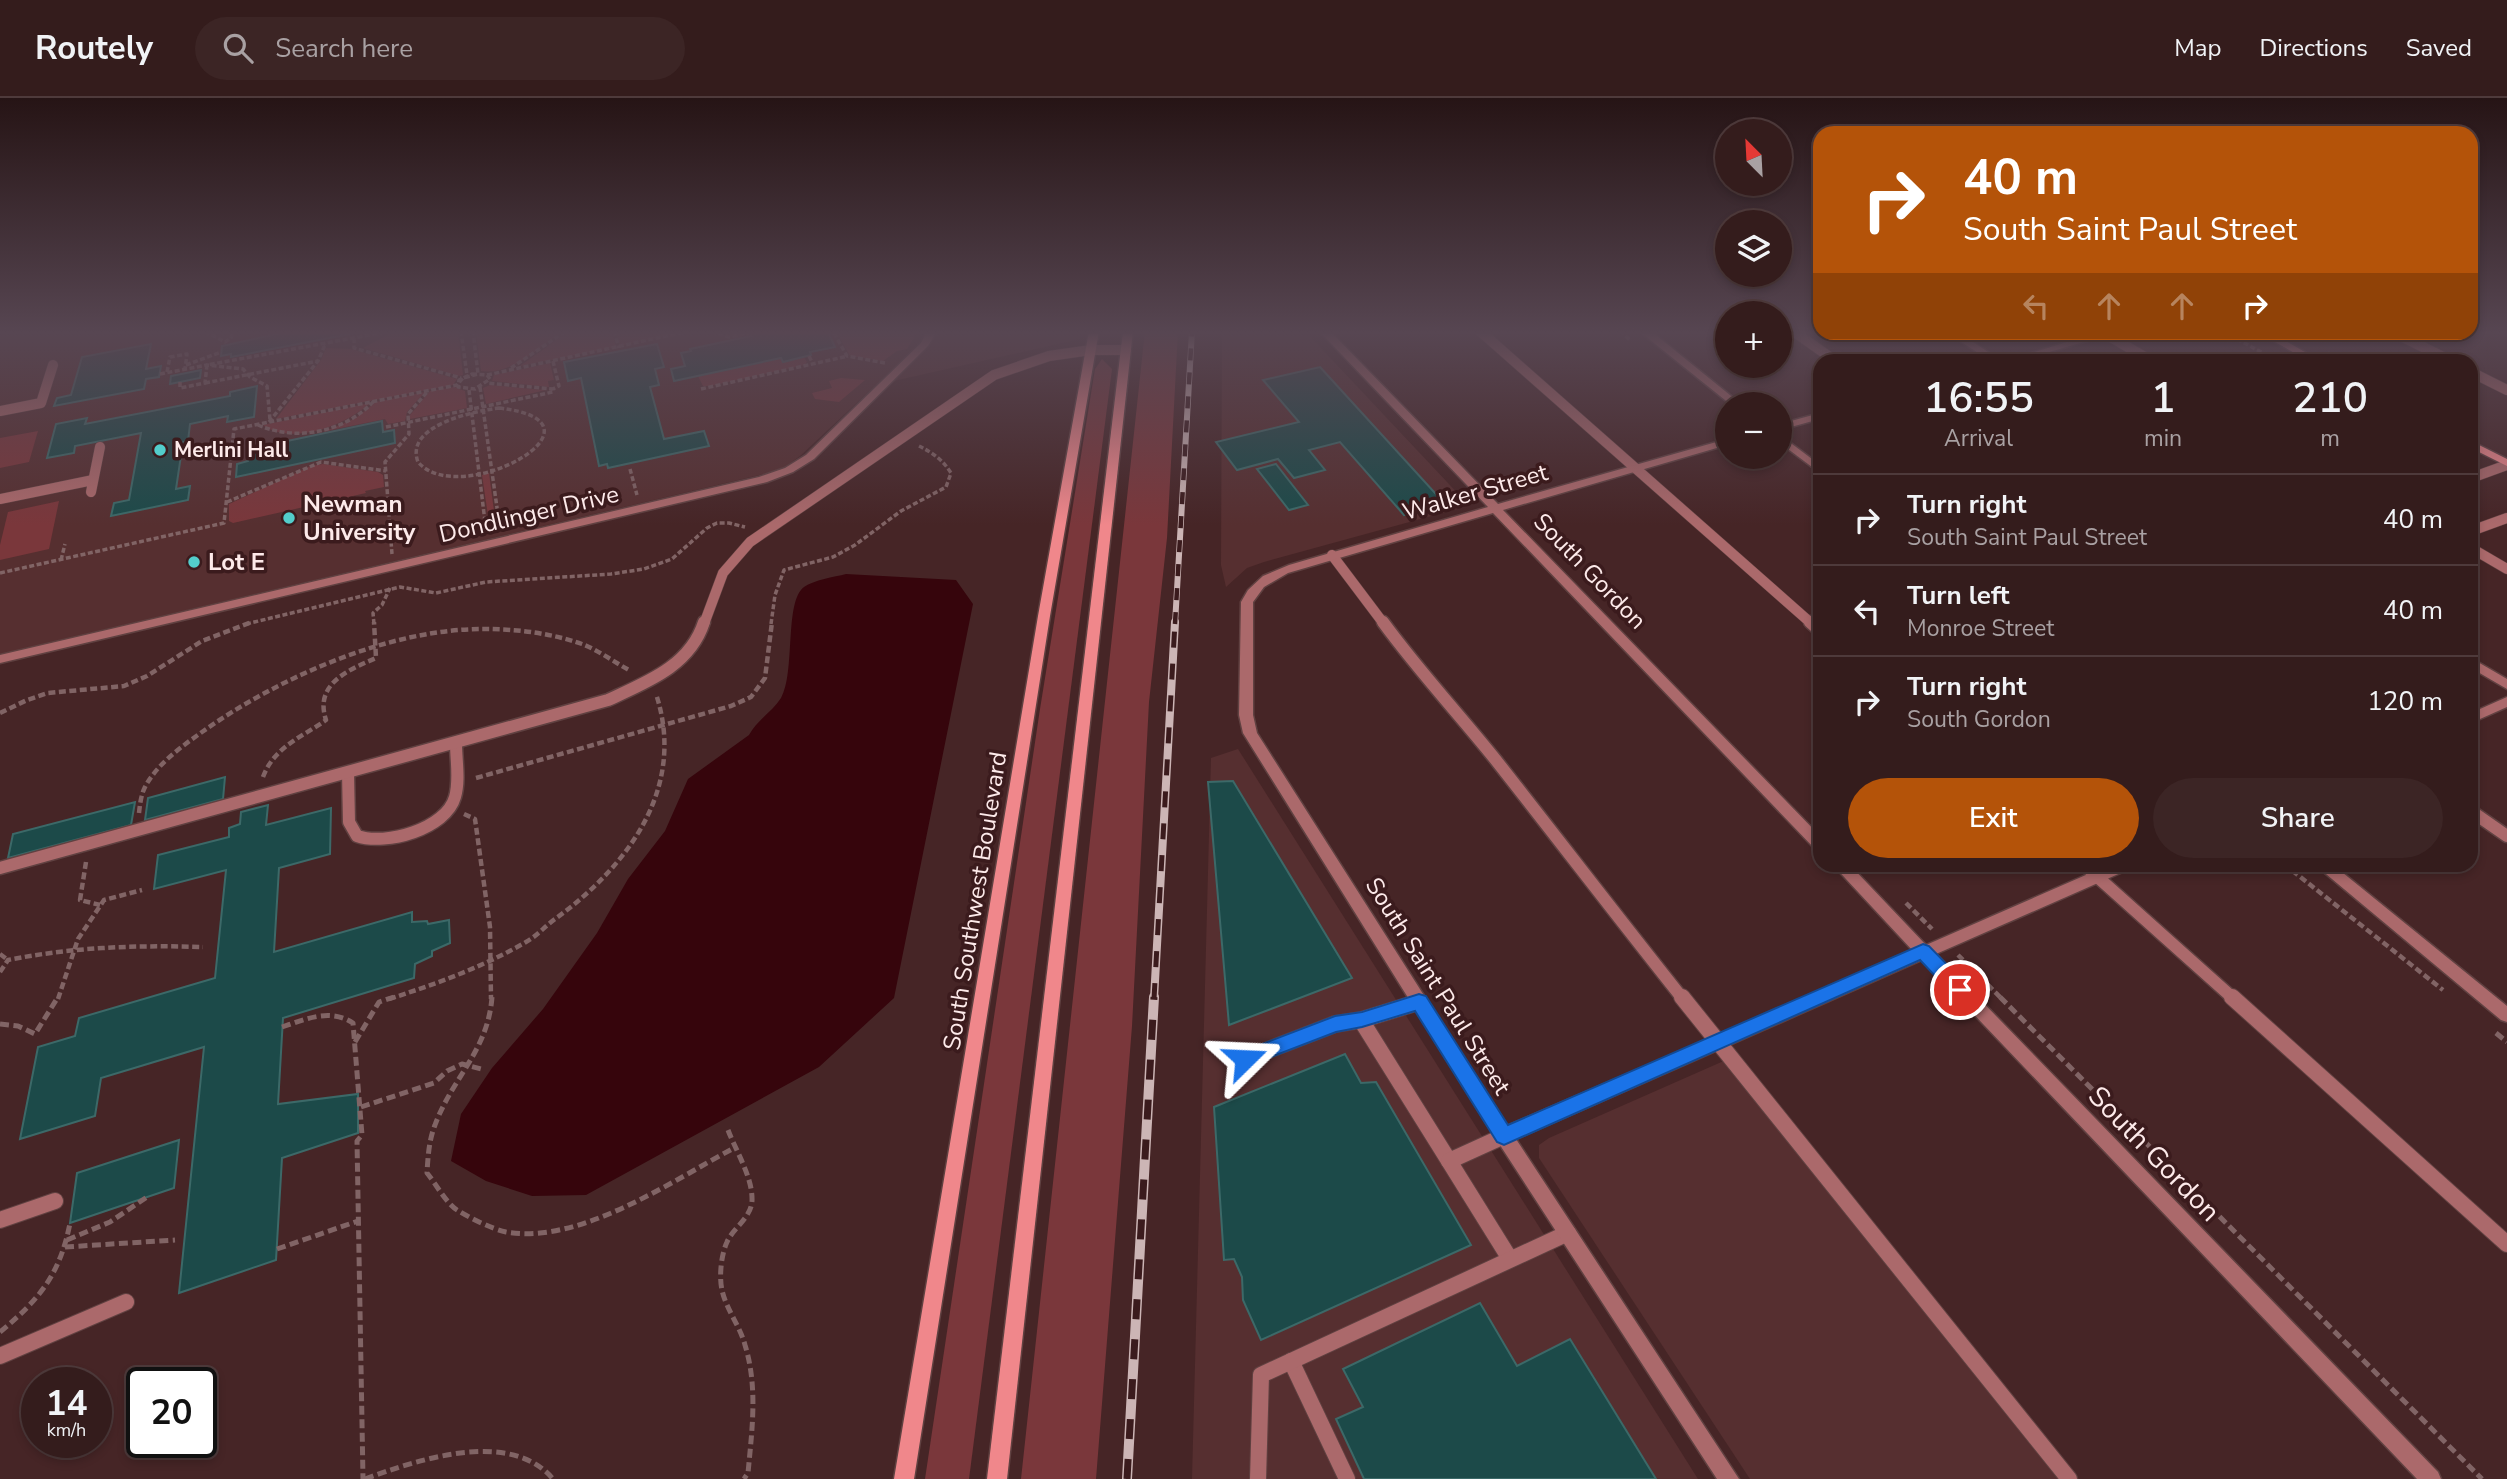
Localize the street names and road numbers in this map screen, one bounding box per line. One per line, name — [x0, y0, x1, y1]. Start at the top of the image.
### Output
street label: Walker Street — [1399, 456, 1552, 528]
street label: Dondlinger Drive — [436, 478, 622, 550]
street label: South Gordon — [1526, 506, 1654, 636]
street label: South Southwest Boulevard — [936, 749, 1014, 1053]
street label: South Saint Paul Street — [1358, 871, 1518, 1101]
street label: South Gordon — [2080, 1078, 2228, 1230]

